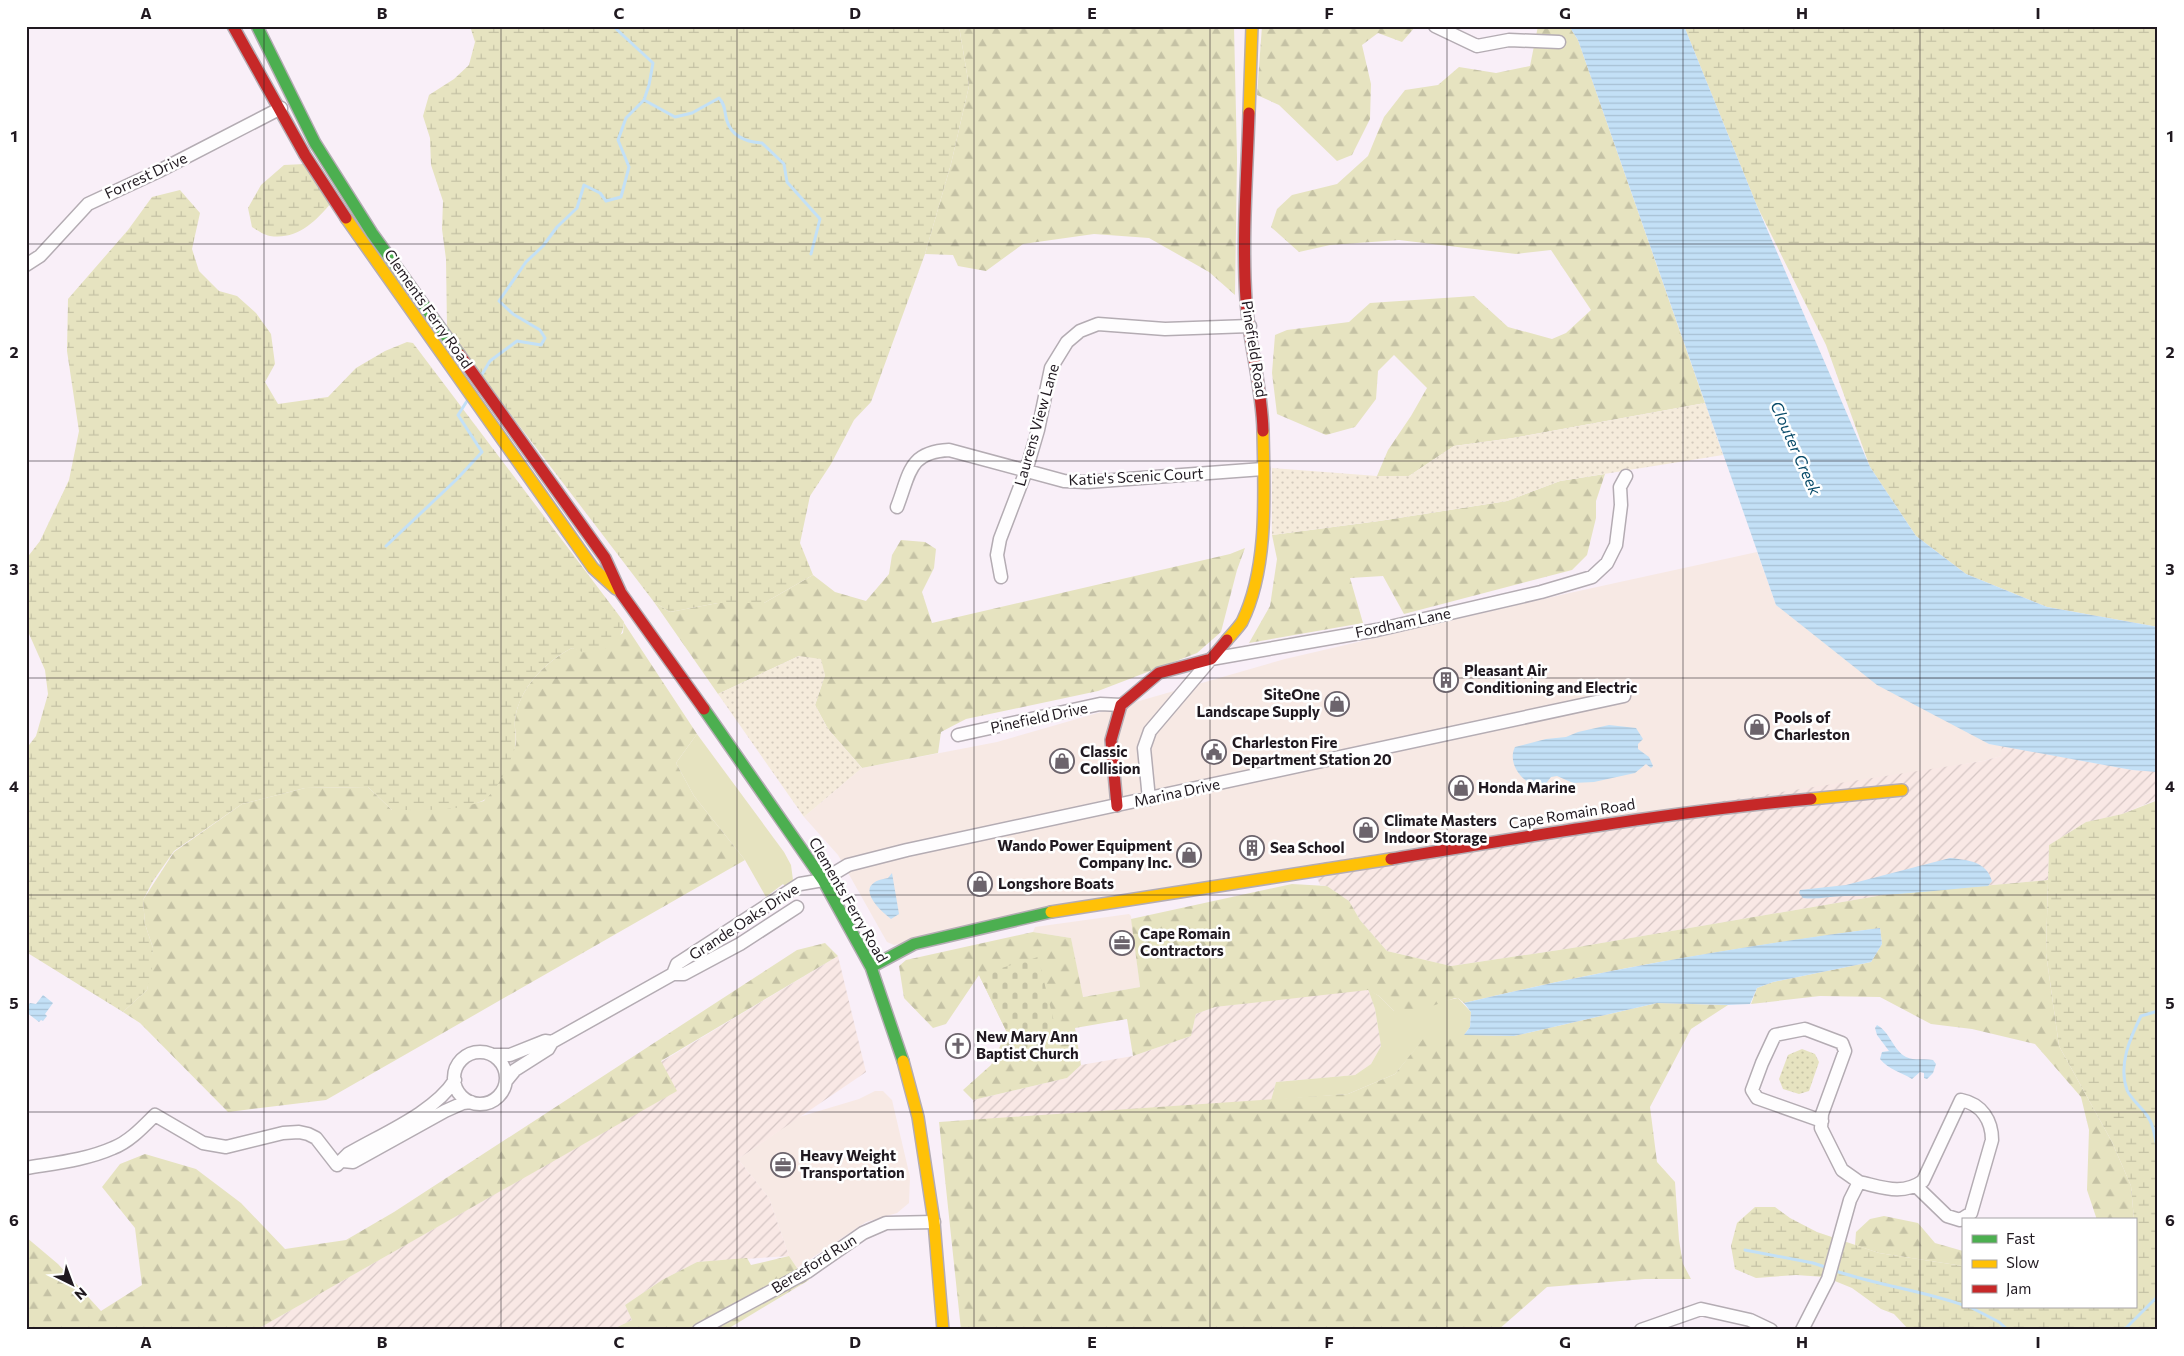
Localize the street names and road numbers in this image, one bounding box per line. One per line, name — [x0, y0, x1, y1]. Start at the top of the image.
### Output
street label: Forrest Drive — [101, 148, 190, 202]
street label: Clements Ferry Road — [381, 245, 477, 371]
street label: Pinefield Road — [1238, 299, 1272, 399]
street label: Laurens View Lane — [1010, 361, 1062, 488]
street label: Katie's Scenic Court — [1068, 463, 1204, 489]
street label: Fordham Lane — [1353, 603, 1452, 641]
street label: Pinefield Drive — [989, 698, 1089, 736]
street label: Marina Drive — [1132, 774, 1222, 810]
street label: Cape Romain Road — [1507, 794, 1636, 832]
street label: Clements Ferry Road — [806, 834, 892, 965]
street label: Grande Oaks Drive — [685, 879, 802, 963]
street label: Beresford Run — [768, 1230, 859, 1296]

